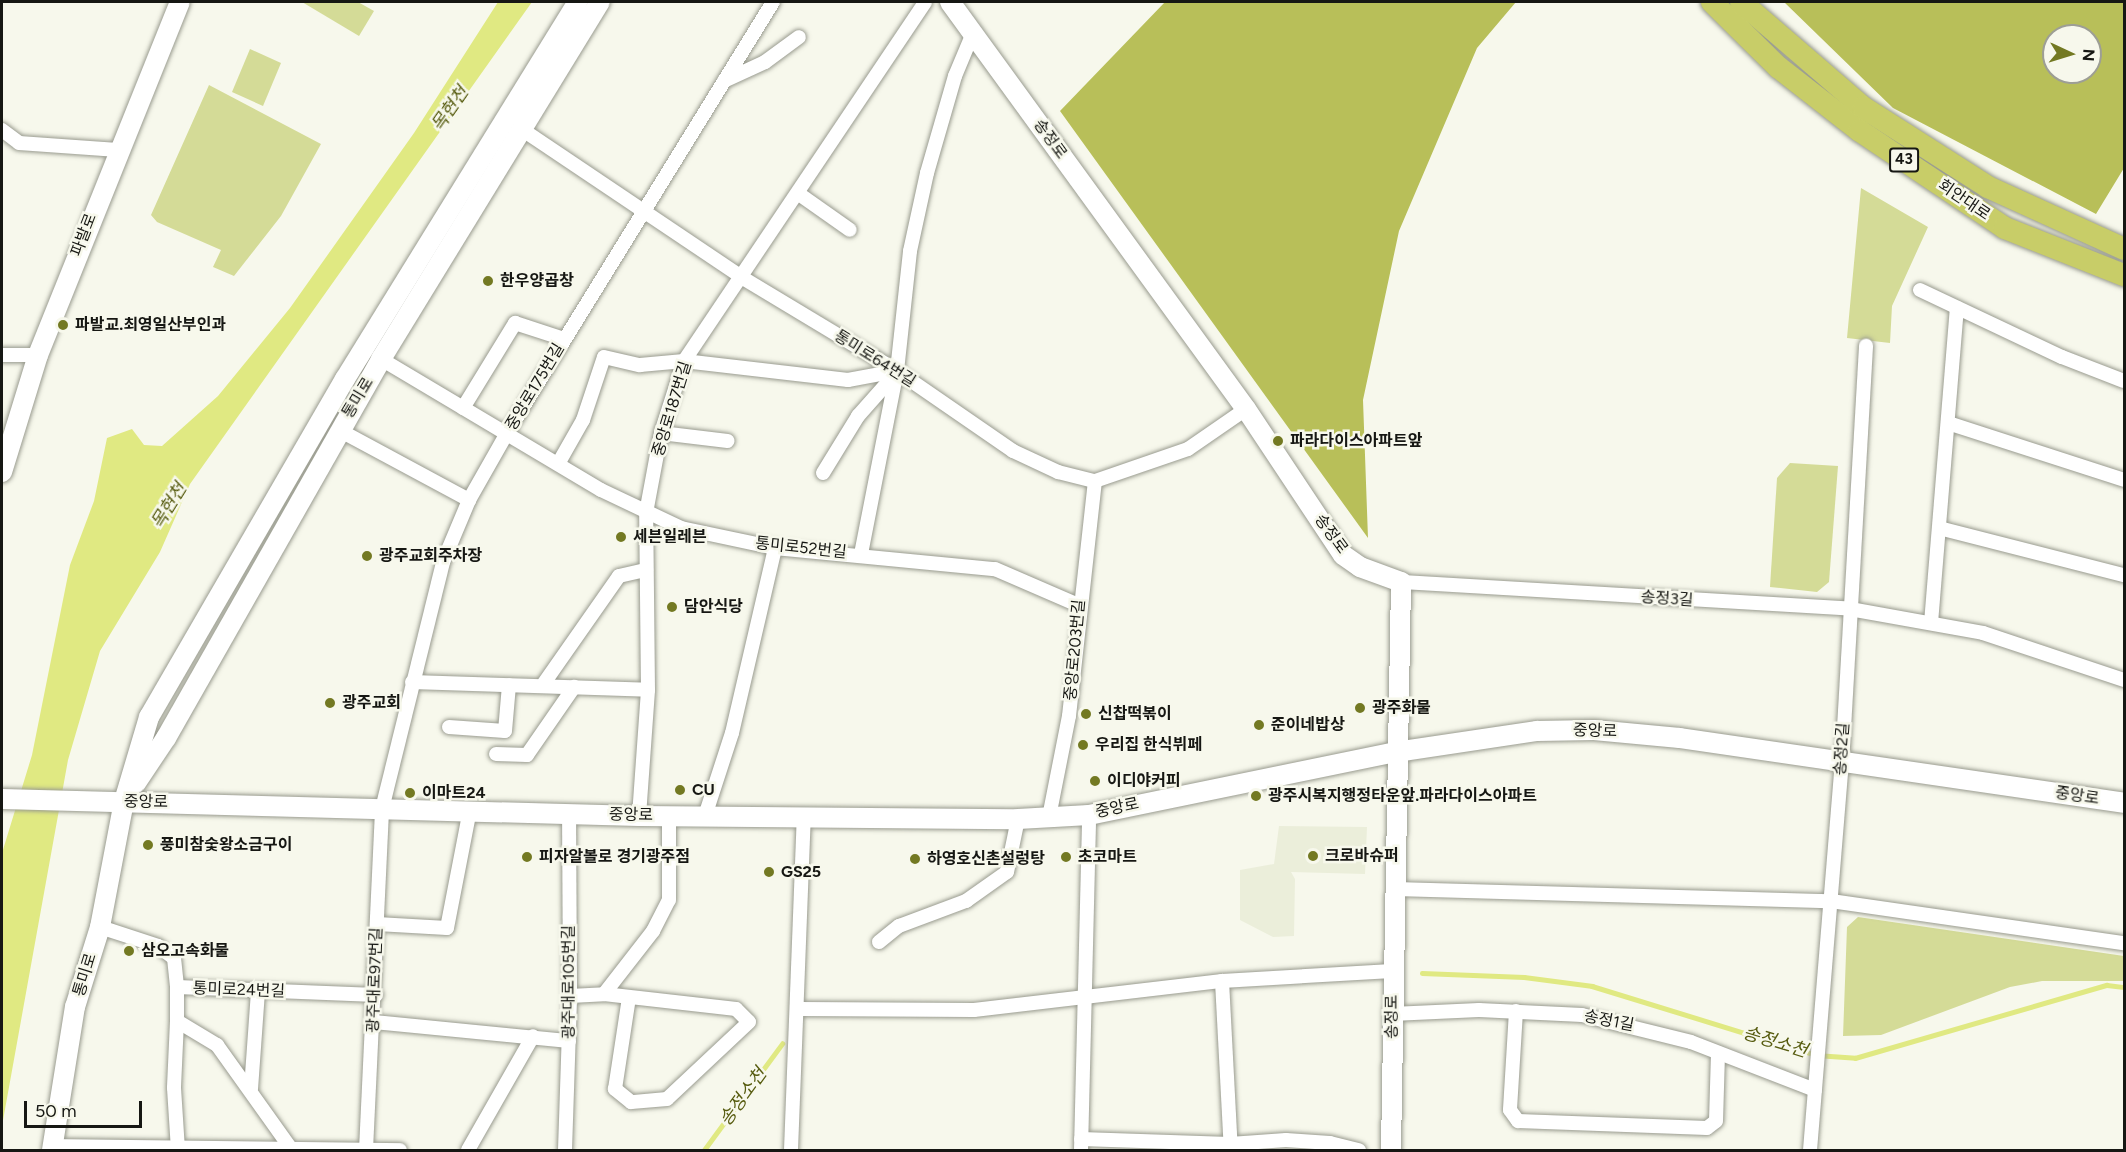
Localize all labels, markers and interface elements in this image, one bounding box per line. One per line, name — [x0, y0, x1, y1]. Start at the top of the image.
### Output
north arrow — [2042, 24, 2102, 84]
text: N — [2079, 48, 2098, 62]
water label: 목현천 — [427, 82, 473, 136]
street label: 송정로 — [1029, 115, 1071, 163]
road number: 43 — [1889, 148, 1919, 172]
street label: 회안대로 — [1934, 176, 1994, 224]
street label: 파발로 — [67, 211, 101, 259]
place label: 한우양곱창 — [500, 271, 574, 291]
marker: 한우양곱창 — [481, 274, 495, 288]
place label: 파발교.최영일산부인과 — [75, 315, 226, 335]
marker: 파발교.최영일산부인과 — [56, 318, 70, 332]
street label: 통미로64번길 — [831, 326, 919, 392]
street label: 중앙로175번길 — [502, 340, 568, 434]
street label: 중앙로187번길 — [648, 359, 696, 459]
street label: 통미로 — [338, 374, 378, 422]
place label: 파라다이스아파트앞 — [1290, 431, 1422, 451]
marker: 파라다이스아파트앞 — [1271, 434, 1285, 448]
water label: 목현천 — [147, 479, 191, 533]
street label: 송정로 — [1310, 510, 1352, 558]
place label: 세븐일레븐 — [633, 527, 707, 547]
marker: 세븐일레븐 — [614, 530, 628, 544]
street label: 통미로52번길 — [754, 534, 848, 562]
place label: 광주교회주차장 — [379, 546, 482, 566]
marker: 광주교회주차장 — [360, 549, 374, 563]
street label: 송정3길 — [1640, 588, 1694, 610]
place label: 담안식당 — [684, 597, 743, 617]
street label: 중앙로203번길 — [1061, 599, 1089, 701]
marker: 담안식당 — [665, 600, 679, 614]
place label: 광주교회 — [342, 693, 401, 713]
marker: 광주교회 — [323, 696, 337, 710]
place label: 광주화물 — [1372, 698, 1431, 718]
marker: 광주화물 — [1353, 701, 1367, 715]
place label: 신찹떡볶이 — [1098, 704, 1172, 724]
marker: 신찹떡볶이 — [1079, 707, 1093, 721]
place label: 준이네밥상 — [1271, 715, 1345, 735]
marker: 준이네밥상 — [1252, 718, 1266, 732]
street label: 중앙로 — [1573, 721, 1617, 741]
street label: 송정2길 — [1831, 722, 1853, 776]
place label: 우리집 한식뷔페 — [1095, 735, 1202, 755]
marker: 우리집 한식뷔페 — [1076, 738, 1090, 752]
place label: 이디야커피 — [1107, 771, 1181, 791]
marker: 이디야커피 — [1088, 774, 1102, 788]
place label: CU — [692, 780, 715, 800]
place label: 이마트24 — [422, 783, 486, 803]
marker: CU — [673, 783, 687, 797]
street label: 중앙로 — [2054, 783, 2100, 809]
marker: 이마트24 — [403, 786, 417, 800]
place label: 광주시복지행정타운앞.파라다이스아파트 — [1268, 786, 1537, 806]
marker: 광주시복지행정타운앞.파라다이스아파트 — [1249, 789, 1263, 803]
street label: 중앙로 — [124, 792, 168, 812]
street label: 중앙로 — [1093, 794, 1141, 822]
street label: 중앙로 — [609, 805, 653, 825]
place label: 풍미참숯왕소금구이 — [160, 835, 292, 855]
marker: 풍미참숯왕소금구이 — [141, 838, 155, 852]
place label: 크로바슈퍼 — [1325, 846, 1399, 866]
place label: 피자알볼로 경기광주점 — [539, 847, 690, 867]
place label: 초코마트 — [1078, 847, 1137, 867]
place label: 하영호신촌설렁탕 — [927, 849, 1045, 869]
marker: 크로바슈퍼 — [1306, 849, 1320, 863]
marker: 피자알볼로 경기광주점 — [520, 850, 534, 864]
marker: 초코마트 — [1059, 850, 1073, 864]
marker: 하영호신촌설렁탕 — [908, 852, 922, 866]
place label: GS25 — [781, 862, 821, 882]
marker: GS25 — [762, 865, 776, 879]
street label: 광주대로105번길 — [559, 925, 579, 1039]
street label: 광주대로97번길 — [364, 927, 386, 1033]
place label: 삼오고속화물 — [141, 941, 229, 961]
marker: 삼오고속화물 — [122, 944, 136, 958]
street label: 통미로 — [69, 951, 101, 999]
street label: 통미로24번길 — [192, 979, 286, 1001]
street label: 송정로 — [1382, 995, 1402, 1039]
street label: 송정1길 — [1582, 1007, 1636, 1035]
water label: 송정소천 — [1740, 1022, 1810, 1062]
water label: 송정소천 — [715, 1064, 771, 1130]
scale bar — [27, 1089, 146, 1127]
text: 50 m — [35, 1100, 77, 1122]

